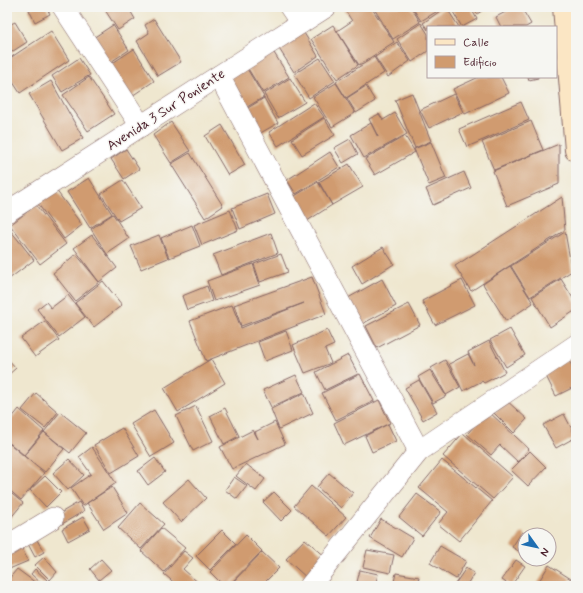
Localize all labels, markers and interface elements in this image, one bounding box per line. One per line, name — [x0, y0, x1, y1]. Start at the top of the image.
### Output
legend — [427, 26, 557, 78]
text: Calle — [463, 35, 489, 51]
text: Edificio — [463, 55, 497, 71]
street label: Avenida 3 Sur Poniente — [103, 65, 229, 155]
north arrow — [517, 527, 557, 567]
text: N — [537, 545, 552, 559]

